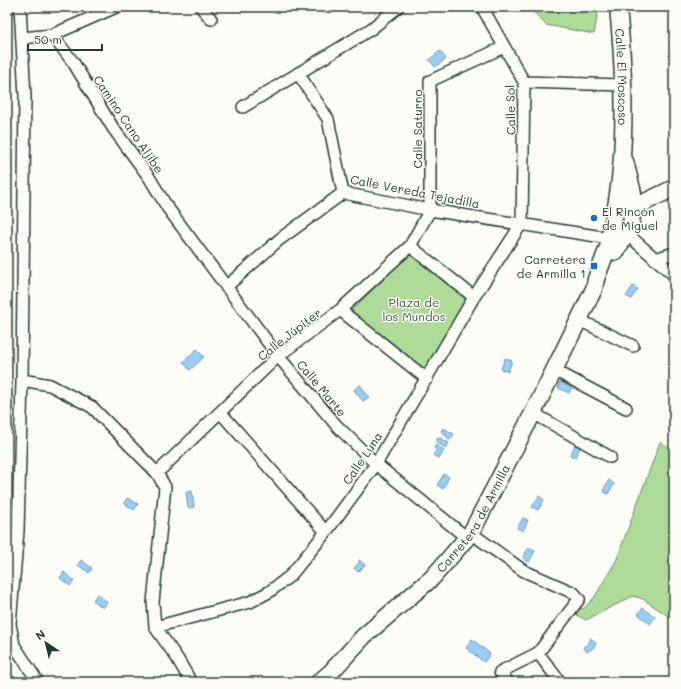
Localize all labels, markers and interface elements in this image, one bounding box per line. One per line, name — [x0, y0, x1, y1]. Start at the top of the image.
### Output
scale bar — [28, 26, 102, 52]
street label: Calle El Moscoso — [612, 28, 631, 125]
text: 50 m — [34, 31, 62, 47]
street label: Camino Cano Aljibe — [90, 72, 168, 176]
street label: Calle Sol — [502, 85, 518, 135]
street label: Calle Saturno — [409, 89, 425, 169]
street label: Calle Vereda Tejadilla — [349, 171, 481, 211]
place label: El Rincón de Miguel — [602, 203, 658, 233]
marker: El Rincón de Miguel — [589, 213, 599, 223]
place label: Carretera de Armilla 1 — [517, 251, 586, 281]
marker: Carretera de Armilla 1 — [589, 261, 599, 271]
park label: Plaza de los Mundos — [382, 294, 446, 324]
street label: Calle Júpiter — [254, 304, 324, 364]
street label: Calle Marte — [294, 356, 350, 420]
street label: Calle Luna — [338, 429, 386, 487]
street label: Carretera de Armilla — [433, 461, 513, 575]
north arrow — [26, 623, 66, 663]
text: N — [32, 626, 48, 643]

